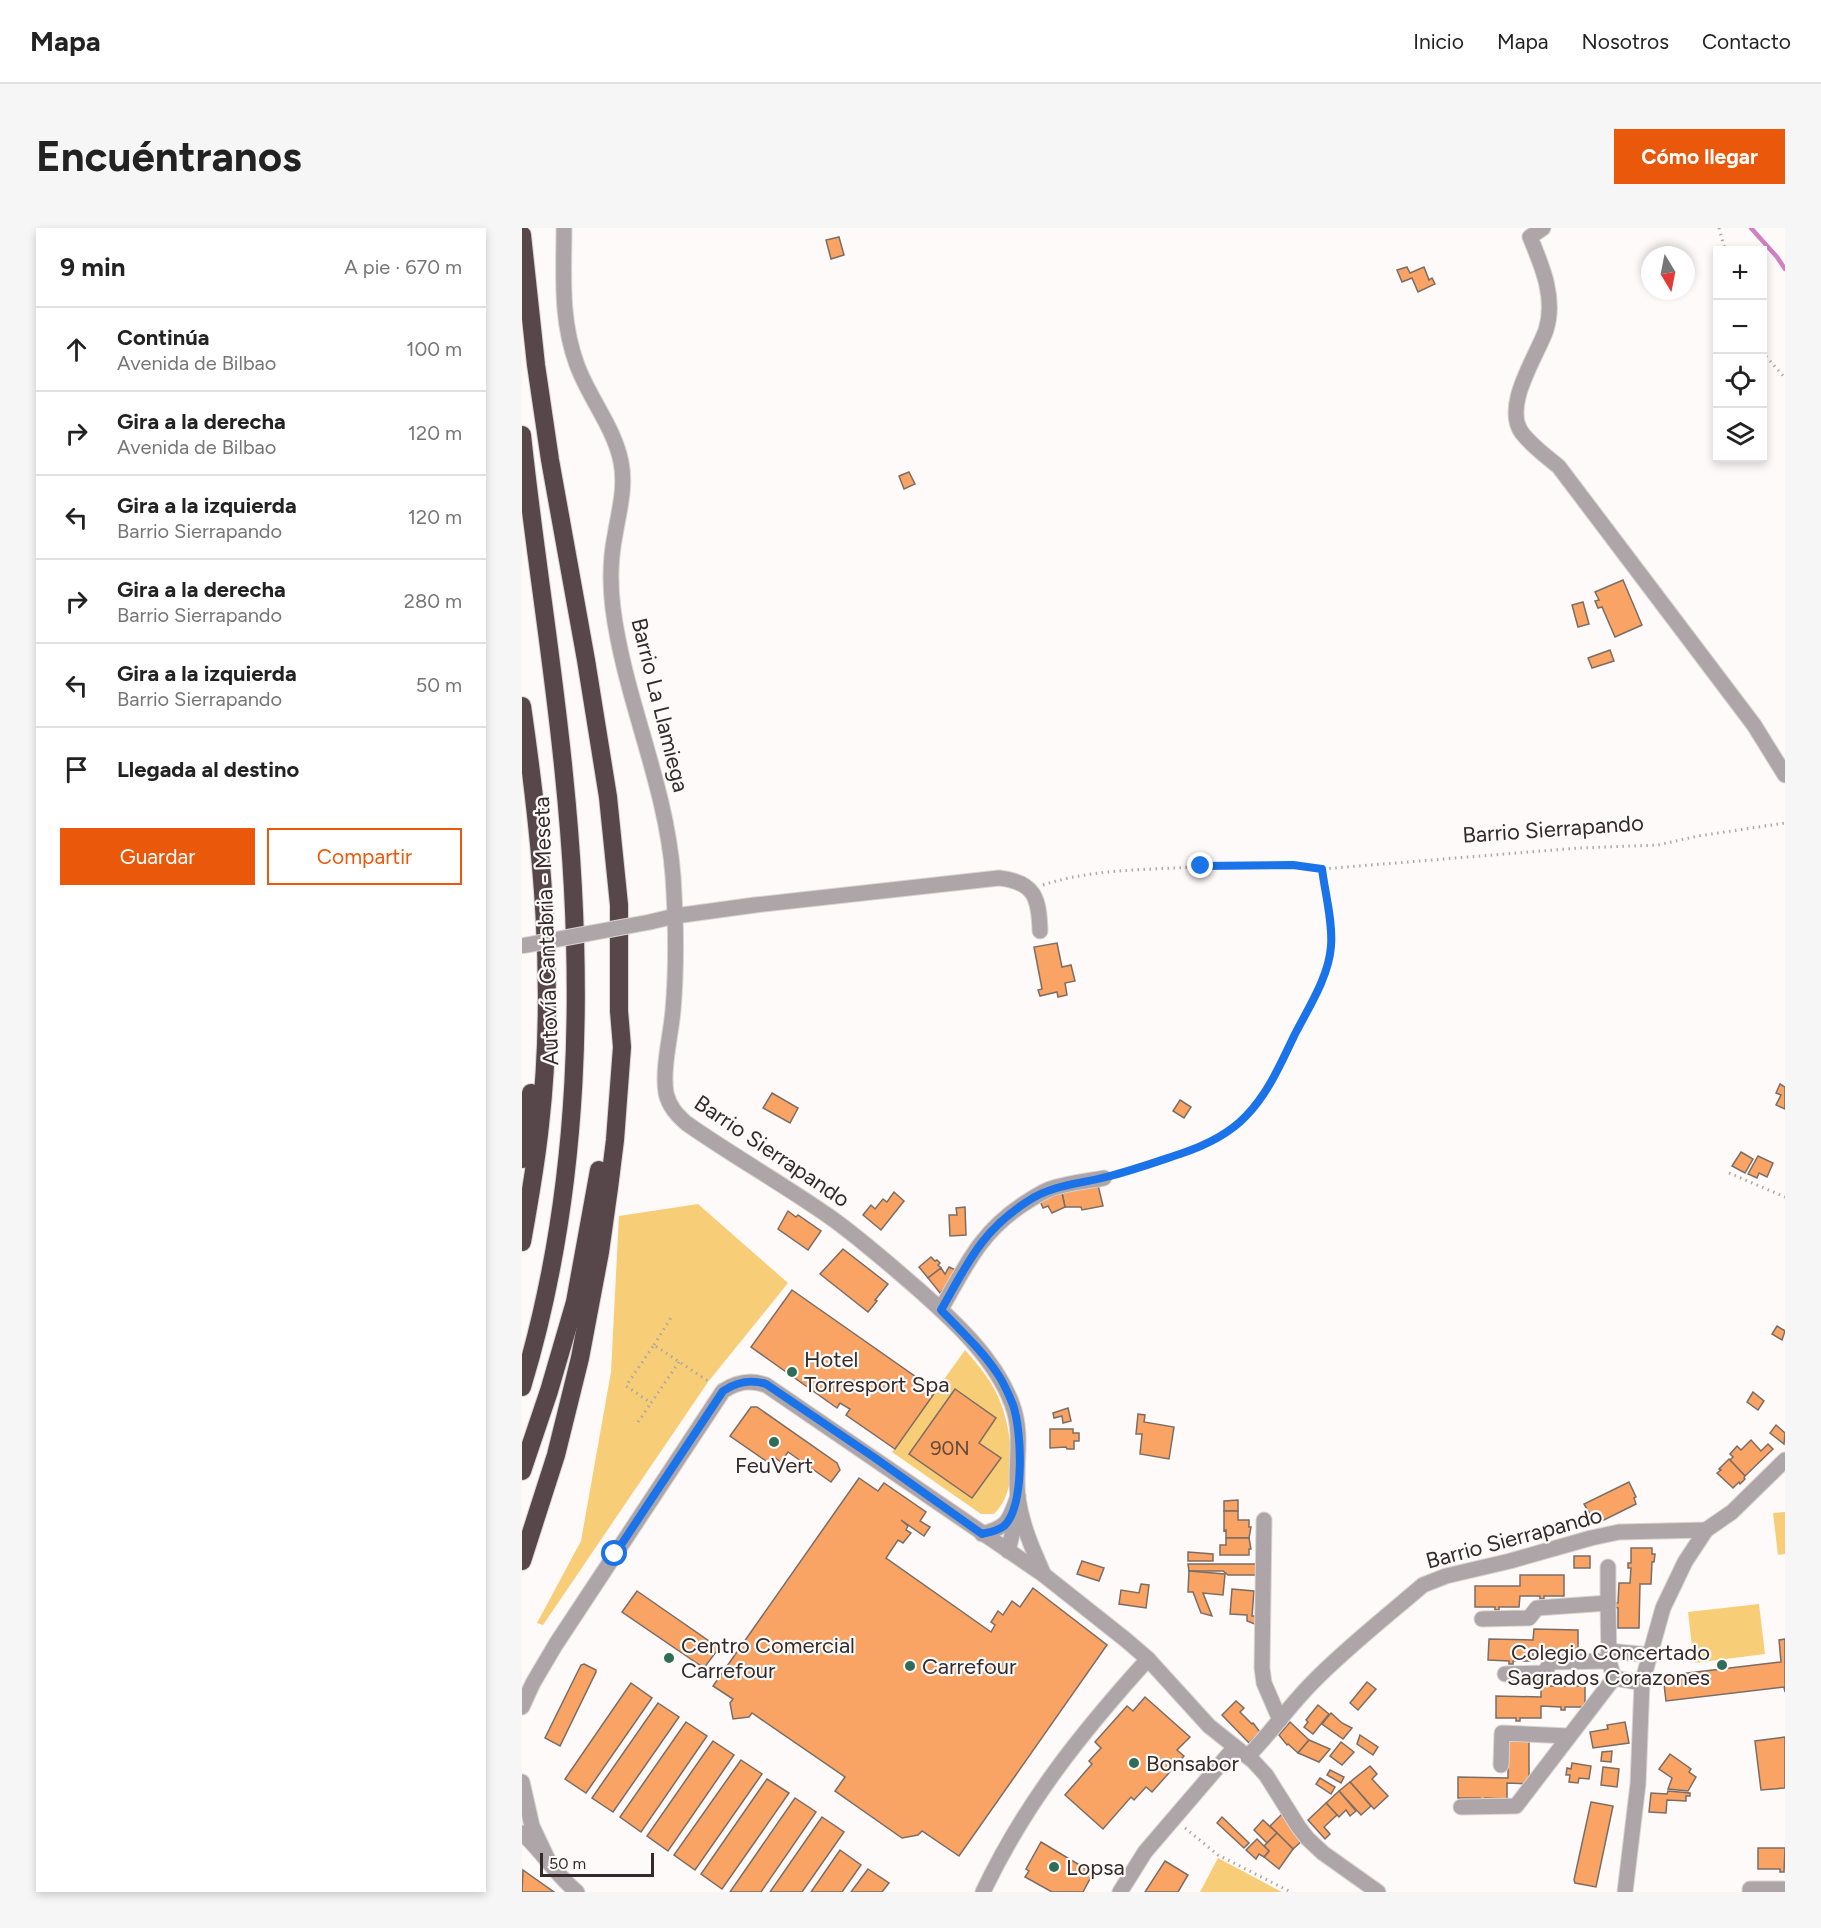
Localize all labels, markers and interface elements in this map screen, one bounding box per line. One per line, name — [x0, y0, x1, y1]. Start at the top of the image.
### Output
text: Mapa — [30, 24, 101, 58]
text: Inicio — [1413, 29, 1464, 54]
text: Mapa — [1497, 29, 1549, 54]
text: Nosotros — [1582, 29, 1669, 54]
text: Contacto — [1702, 29, 1791, 54]
button: Cómo llegar — [1614, 129, 1785, 184]
text: Encuéntranos — [36, 131, 302, 182]
north arrow — [1641, 246, 1695, 300]
map controls — [1713, 246, 1767, 462]
button: + — [1713, 246, 1767, 300]
text: 9 min — [60, 251, 126, 283]
text: A pie · 670 m — [344, 255, 462, 279]
button: − — [1713, 300, 1767, 354]
text: Continúa — [117, 324, 210, 351]
icon: ahead — [60, 333, 93, 366]
text: 100 m — [406, 337, 462, 361]
text: Avenida de Bilbao — [117, 351, 276, 375]
button: locate — [1713, 354, 1767, 408]
text: Gira a la derecha — [117, 408, 286, 435]
button: layers — [1713, 408, 1767, 462]
icon: right — [60, 417, 93, 450]
text: 120 m — [408, 421, 462, 445]
text: Avenida de Bilbao — [117, 435, 276, 459]
text: Gira a la izquierda — [117, 492, 297, 519]
icon: left — [60, 501, 93, 534]
text: 120 m — [408, 505, 462, 529]
text: Barrio Sierrapando — [117, 519, 282, 543]
text: Gira a la derecha — [117, 576, 286, 603]
icon: right — [60, 585, 93, 618]
text: 280 m — [404, 589, 462, 613]
text: Barrio Sierrapando — [117, 603, 282, 627]
street label: Barrio La Llamiega — [625, 615, 695, 795]
text: Gira a la izquierda — [117, 660, 297, 687]
icon: left — [60, 669, 93, 702]
text: 50 m — [416, 673, 462, 697]
text: Barrio Sierrapando — [117, 687, 282, 711]
icon: arrive — [60, 753, 93, 786]
text: Llegada al destino — [117, 756, 299, 783]
street label: Autovía Cantabria - Meseta — [528, 796, 564, 1066]
street label: Barrio Sierrapando — [1461, 809, 1645, 849]
button: Guardar — [60, 828, 255, 885]
button: Compartir — [267, 828, 462, 885]
route end — [1187, 852, 1213, 878]
street label: Barrio Sierrapando — [689, 1089, 855, 1213]
place label: Hotel Torresport Spa — [804, 1346, 949, 1398]
marker: Hotel Torresport Spa — [785, 1365, 799, 1379]
marker: FeuVert — [767, 1435, 781, 1449]
house number: 90N — [930, 1436, 970, 1460]
place label: FeuVert — [735, 1452, 813, 1479]
street label: Barrio Sierrapando — [1423, 1501, 1605, 1575]
route start — [601, 1540, 627, 1566]
place label: Centro Comercial Carrefour — [681, 1632, 855, 1684]
place label: Colegio Concertado Sagrados Corazones — [1507, 1639, 1710, 1691]
marker: Centro Comercial Carrefour — [662, 1651, 676, 1665]
place label: Carrefour — [922, 1653, 1017, 1680]
marker: Colegio Concertado Sagrados Corazones — [1715, 1658, 1729, 1672]
marker: Carrefour — [903, 1659, 917, 1673]
place label: Bonsabor — [1146, 1750, 1240, 1777]
marker: Bonsabor — [1127, 1756, 1141, 1770]
scale bar — [540, 1850, 654, 1878]
text: 50 m — [549, 1854, 586, 1873]
place label: Lopsa — [1066, 1854, 1125, 1881]
marker: Lopsa — [1047, 1860, 1061, 1874]

